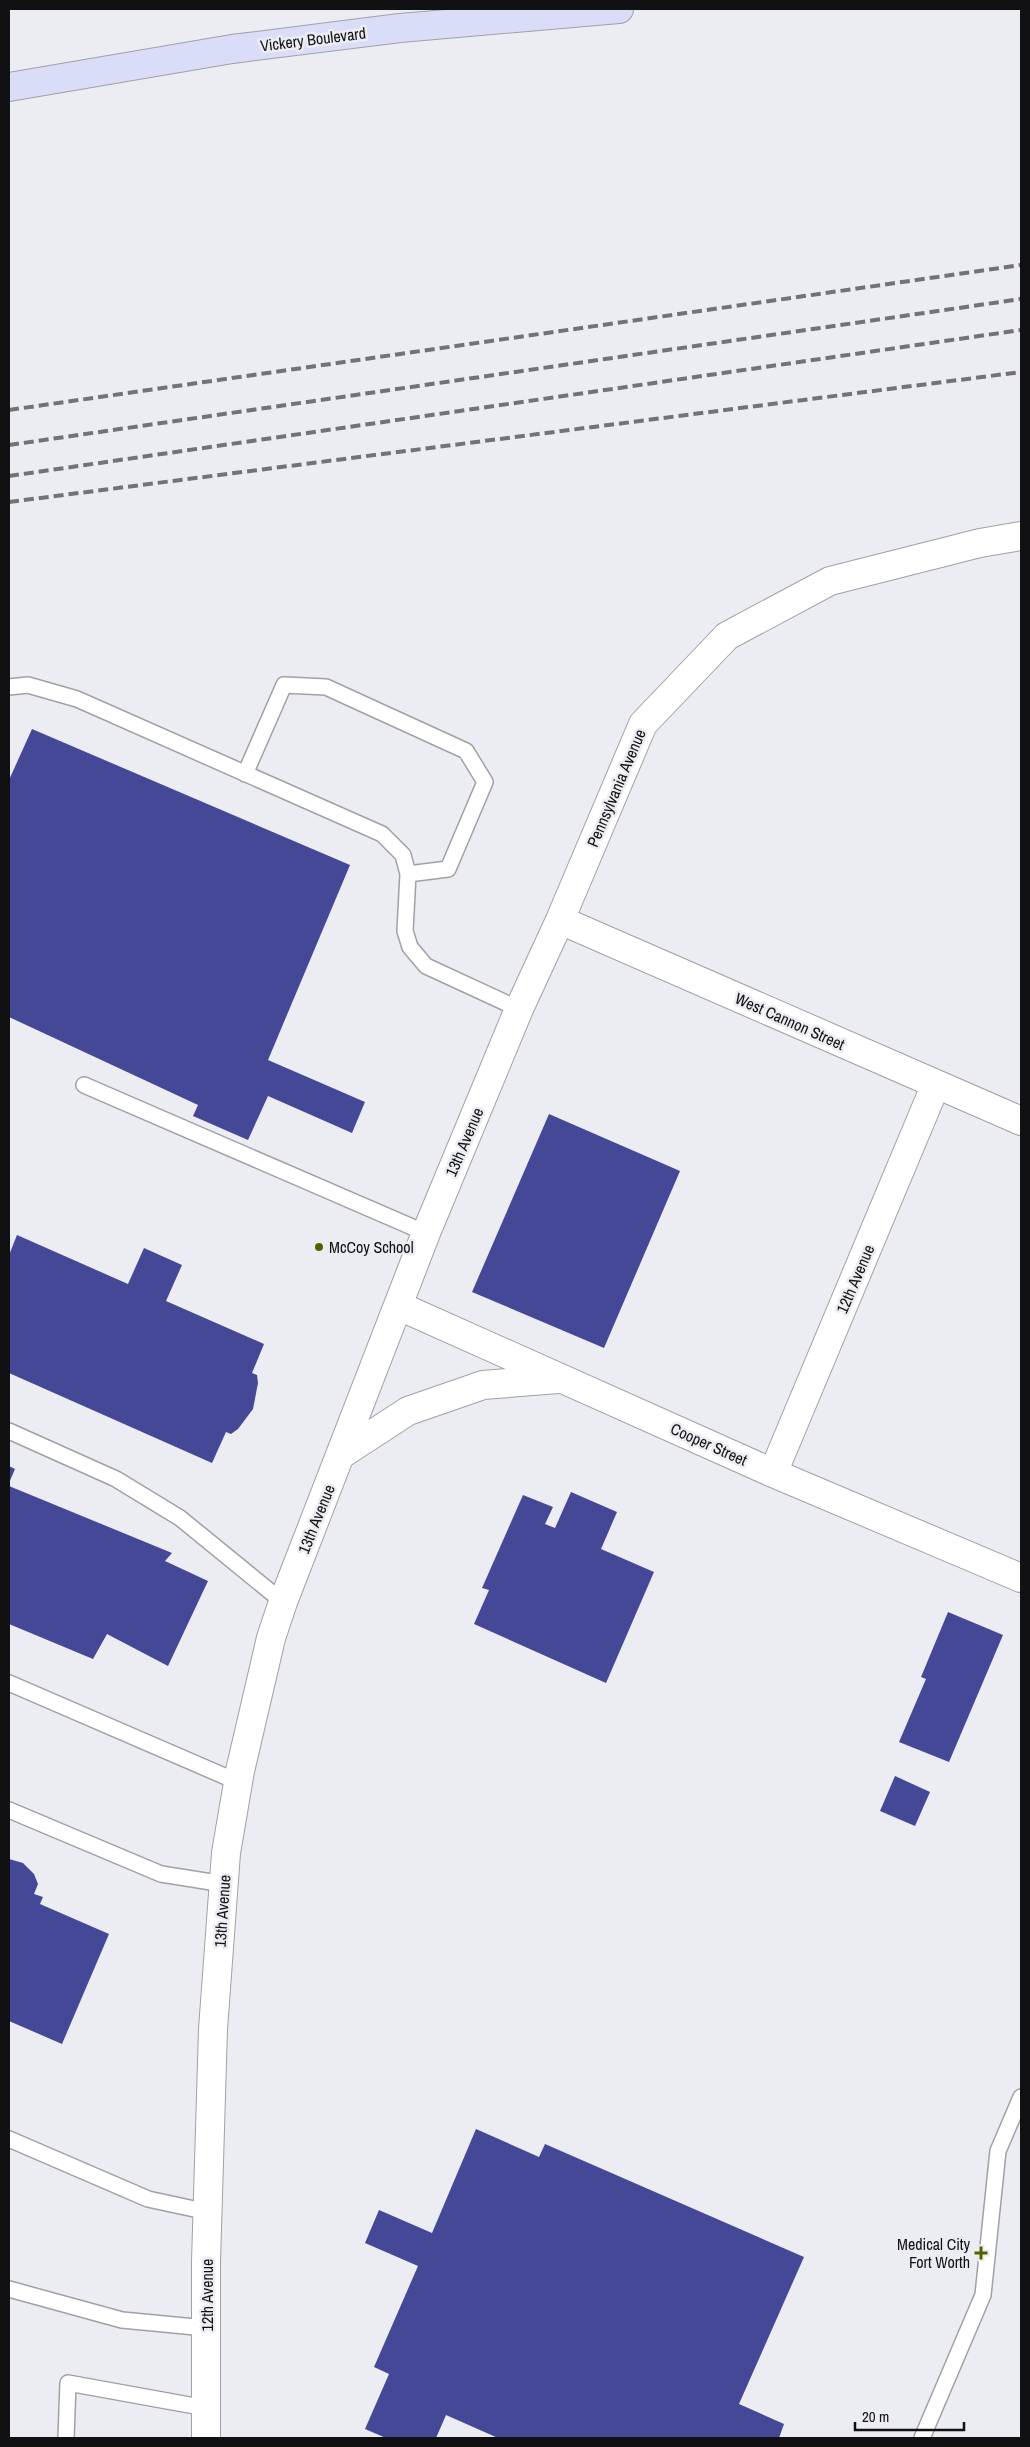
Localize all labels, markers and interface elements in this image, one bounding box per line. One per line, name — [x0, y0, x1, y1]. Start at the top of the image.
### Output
street label: Vickery Boulevard — [259, 22, 367, 56]
street label: Pennsylvania Avenue — [581, 726, 651, 850]
street label: West Cannon Street — [732, 987, 849, 1055]
street label: 13th Avenue — [440, 1104, 488, 1180]
place label: McCoy School — [329, 1236, 414, 1258]
marker: McCoy School — [313, 1241, 325, 1253]
street label: 12th Avenue — [831, 1241, 879, 1317]
street label: Cooper Street — [667, 1417, 751, 1471]
street label: 13th Avenue — [292, 1481, 340, 1557]
street label: 13th Avenue — [208, 1874, 236, 1948]
place label: Medical City Fort Worth — [897, 2233, 970, 2273]
marker: Medical City Fort Worth — [974, 2246, 988, 2260]
street label: 12th Avenue — [196, 2259, 218, 2331]
scale bar — [855, 2400, 964, 2432]
text: 20 m — [862, 2406, 889, 2427]

